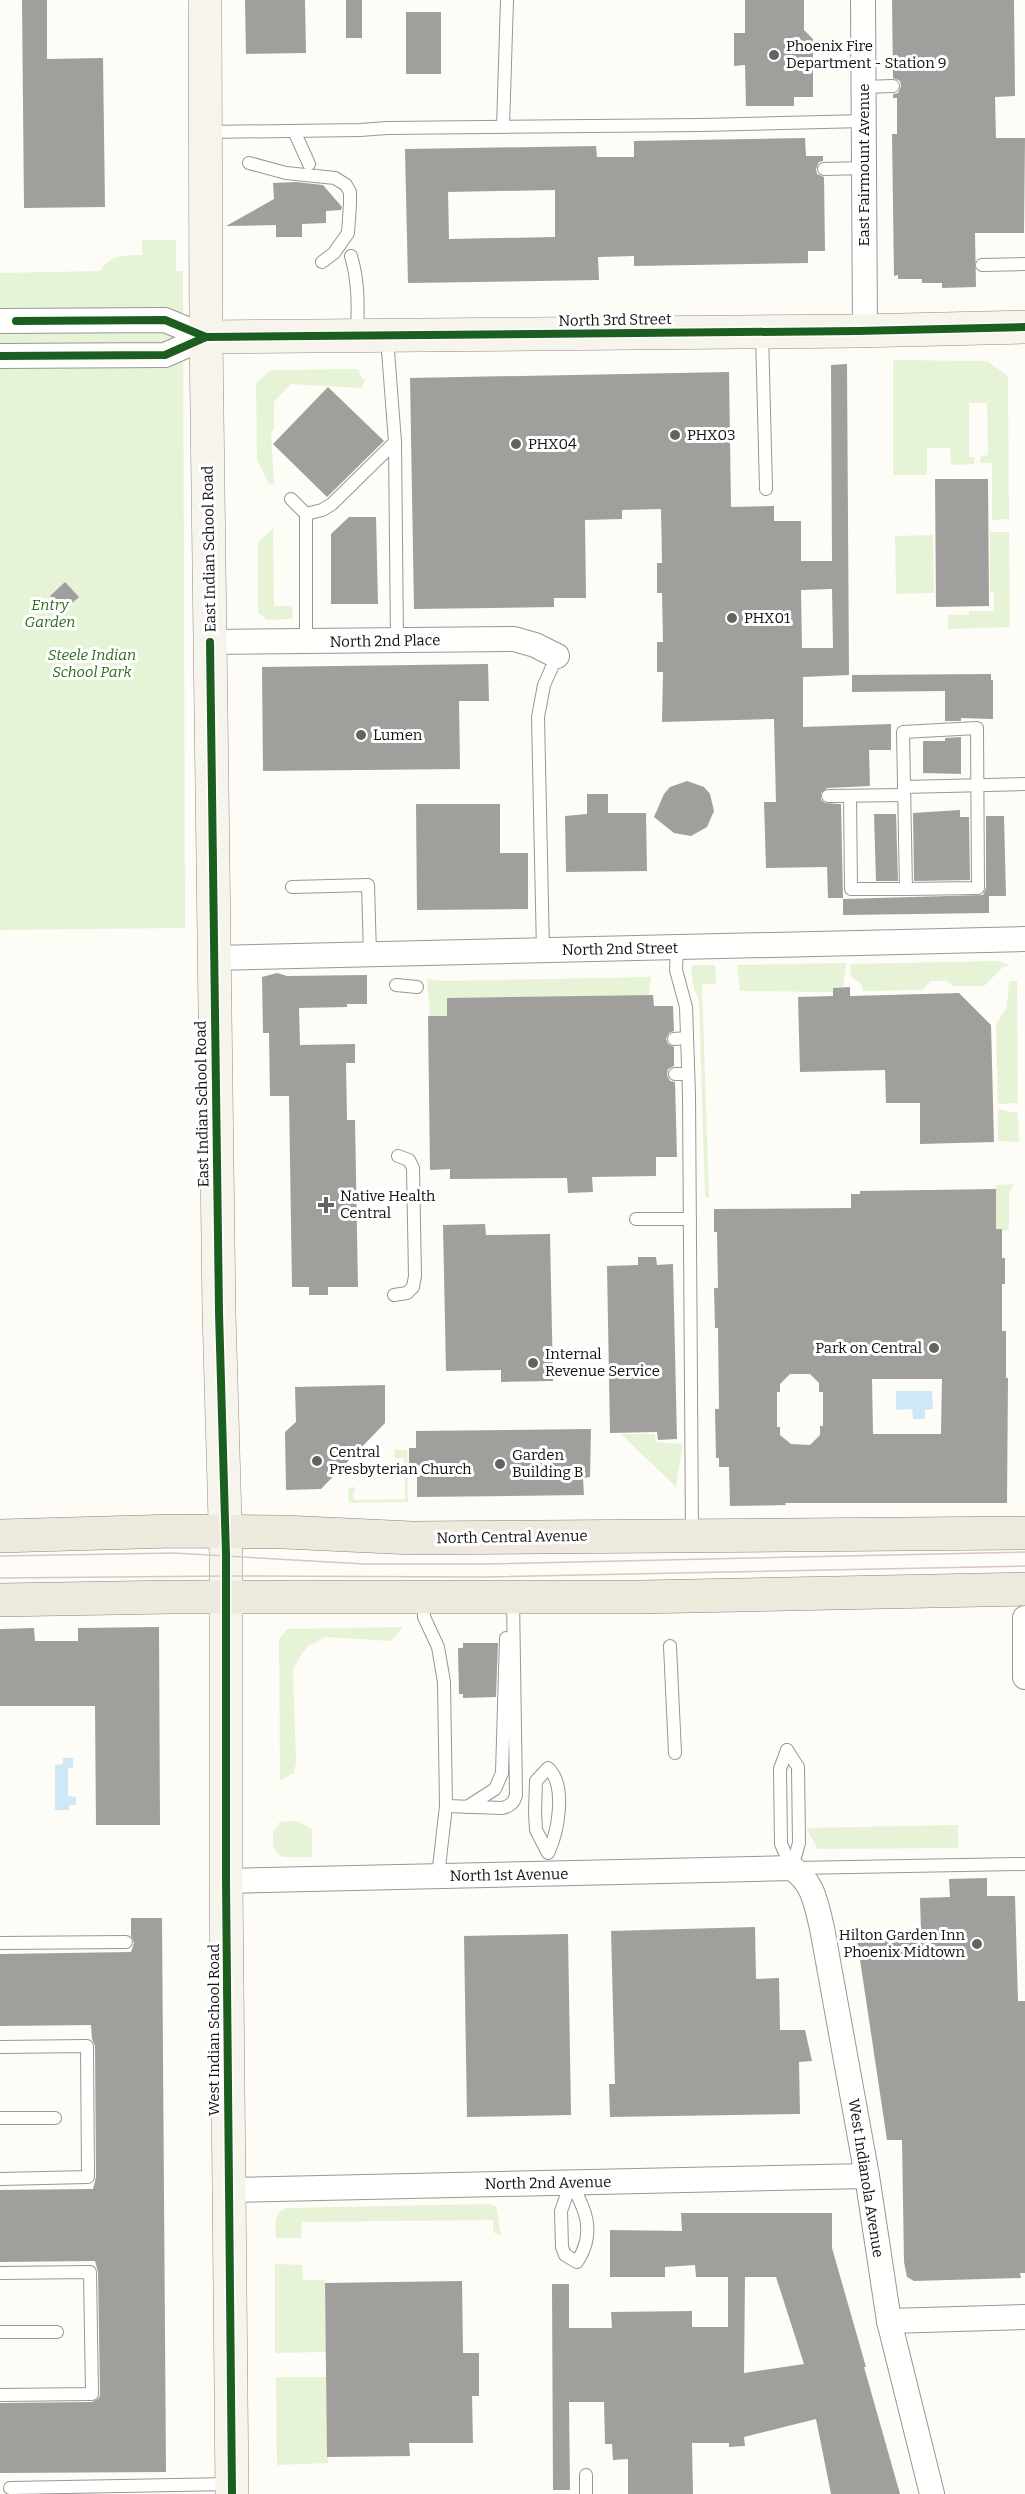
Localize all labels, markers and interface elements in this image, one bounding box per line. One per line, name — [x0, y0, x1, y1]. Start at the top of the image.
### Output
place label: Phoenix Fire Department - Station 9 — [786, 37, 947, 72]
marker: Phoenix Fire Department - Station 9 — [767, 48, 781, 62]
street label: East Fairmount Avenue — [855, 84, 873, 246]
street label: North 3rd Street — [558, 310, 672, 330]
place label: PHX03 — [687, 426, 736, 444]
marker: PHX03 — [668, 428, 682, 442]
place label: PHX04 — [528, 435, 577, 453]
marker: PHX04 — [509, 437, 523, 451]
street label: East Indian School Road — [199, 465, 219, 633]
park label: Entry Garden — [25, 596, 75, 631]
place label: PHX01 — [744, 609, 790, 627]
marker: PHX01 — [725, 611, 739, 625]
street label: North 2nd Place — [329, 631, 441, 651]
park label: Steele Indian School Park — [48, 646, 136, 681]
place label: Lumen — [373, 726, 423, 744]
marker: Lumen — [354, 728, 368, 742]
street label: North 2nd Street — [562, 939, 679, 959]
street label: East Indian School Road — [192, 1020, 212, 1188]
place label: Native Health Central — [340, 1187, 436, 1222]
marker: Native Health Central — [317, 1196, 335, 1214]
place label: Park on Central — [815, 1339, 922, 1357]
marker: Park on Central — [927, 1341, 941, 1355]
place label: Internal Revenue Service — [545, 1345, 660, 1380]
marker: Internal Revenue Service — [526, 1356, 540, 1370]
place label: Central Presbyterian Church — [329, 1443, 472, 1478]
place label: Garden Building B — [512, 1446, 583, 1481]
marker: Central Presbyterian Church — [310, 1454, 324, 1468]
marker: Garden Building B — [493, 1457, 507, 1471]
street label: North Central Avenue — [436, 1527, 588, 1547]
street label: North 1st Avenue — [449, 1865, 569, 1885]
place label: Hilton Garden Inn Phoenix Midtown — [839, 1926, 965, 1961]
marker: Hilton Garden Inn Phoenix Midtown — [970, 1937, 984, 1951]
street label: West Indian School Road — [205, 1944, 223, 2116]
street label: West Indianola Avenue — [845, 2097, 887, 2259]
street label: North 2nd Avenue — [484, 2173, 612, 2193]

